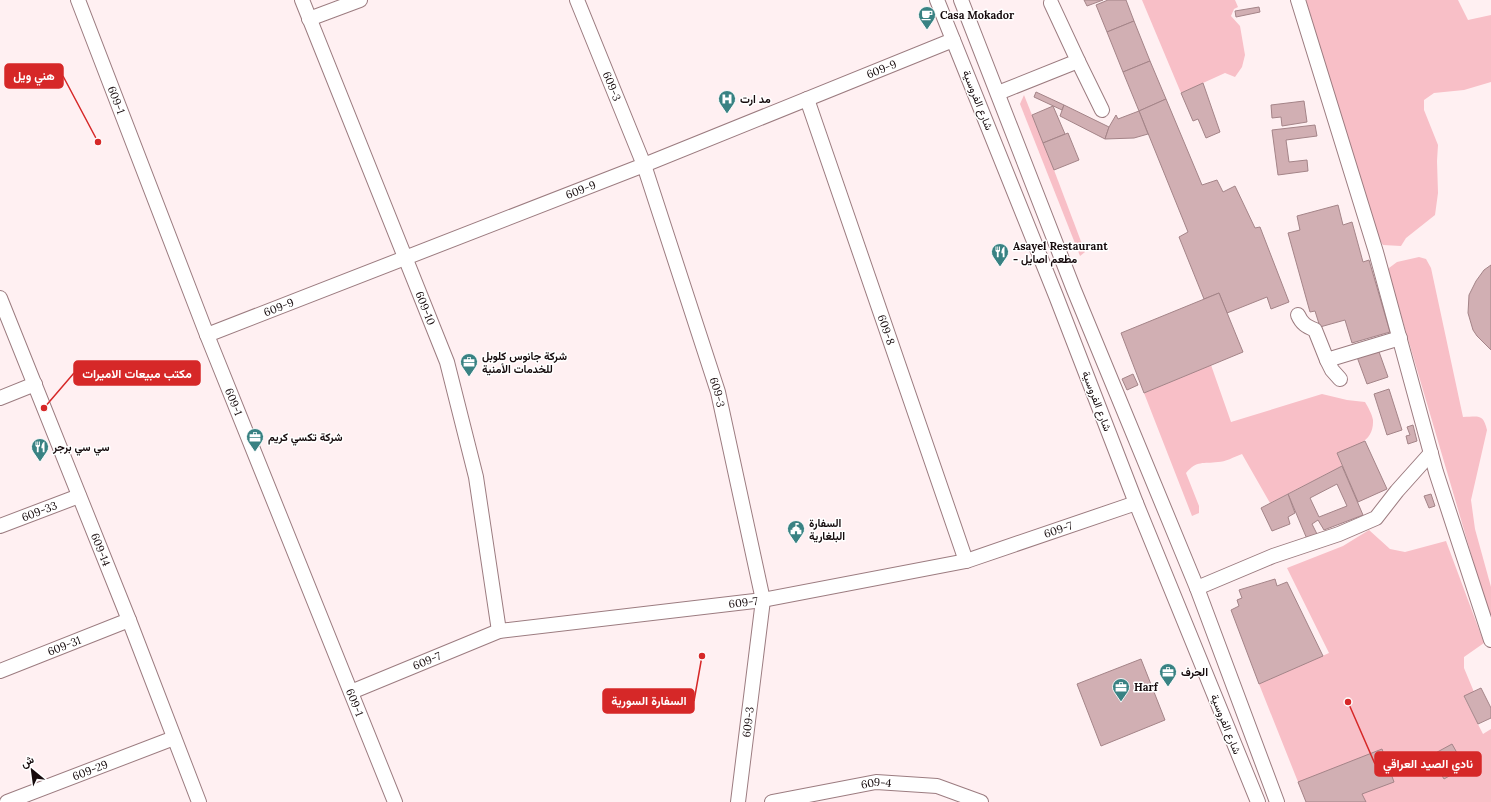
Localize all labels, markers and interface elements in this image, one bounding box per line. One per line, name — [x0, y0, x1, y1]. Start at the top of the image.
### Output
cafe icon: Casa Mokador — [917, 5, 937, 30]
place label: Casa Mokador — [940, 8, 1015, 22]
street label: 609-9 — [864, 57, 899, 81]
callout: هني ويل — [5, 64, 63, 88]
text: هني ويل — [13, 68, 55, 86]
street label: شارع الفروسية — [959, 68, 997, 133]
street label: 609-3 — [600, 69, 624, 103]
street label: 609-1 — [105, 84, 128, 116]
hospital icon: مد ارت — [717, 89, 737, 114]
place label: مد ارت — [740, 92, 771, 106]
street label: 609-9 — [564, 177, 598, 202]
place label: Asayel Restaurant - مطعم اصايل — [1013, 239, 1108, 267]
restaurant icon: Asayel Restaurant - مطعم اصايل — [990, 242, 1010, 267]
street label: 609-10 — [412, 289, 439, 327]
street label: 609-9 — [262, 295, 296, 319]
street label: 609-8 — [875, 313, 898, 347]
place label: شركة جانوس كلوبل للخدمات الأمنية — [482, 349, 567, 376]
office icon: شركة جانوس كلوبل للخدمات الأمنية — [459, 352, 479, 377]
callout: مكتب مبيعات الاميرات — [74, 361, 200, 385]
text: مكتب مبيعات الاميرات — [82, 366, 192, 382]
street label: شارع الفروسية — [1078, 369, 1115, 434]
street label: 609-3 — [707, 375, 728, 409]
street label: 609-1 — [222, 386, 246, 418]
office icon: شركة تكسي كريم — [245, 427, 265, 452]
place label: شركة تكسي كريم — [268, 430, 343, 446]
restaurant icon: سي سي برجر — [30, 437, 50, 462]
place label: سي سي برجر — [52, 440, 110, 456]
street label: 609-33 — [19, 498, 59, 524]
place label: السفارة البلغارية — [809, 516, 845, 543]
street label: 609-7 — [1042, 518, 1074, 541]
public building icon: السفارة البلغارية — [786, 519, 806, 544]
street label: 609-14 — [88, 531, 114, 568]
street label: 609-7 — [728, 594, 759, 611]
street label: 609-31 — [45, 633, 83, 659]
street label: 609-7 — [411, 649, 443, 673]
office icon: الحرف — [1158, 662, 1178, 687]
place label: الحرف — [1181, 665, 1208, 679]
office icon: Harf — [1111, 677, 1131, 702]
place label: Harf — [1134, 680, 1159, 694]
street label: 609-1 — [343, 686, 367, 718]
callout: السفارة السورية — [603, 689, 694, 713]
street label: شارع الفروسية — [1207, 692, 1245, 757]
text: السفارة السورية — [611, 693, 687, 709]
street label: 609-3 — [739, 706, 757, 738]
north arrow — [12, 750, 52, 790]
text: ش — [18, 752, 36, 771]
callout: نادي الصيد العراقي — [1375, 752, 1481, 776]
text: نادي الصيد العراقي — [1383, 756, 1473, 774]
street label: 609-29 — [70, 757, 110, 783]
street label: 609-4 — [860, 775, 892, 792]

